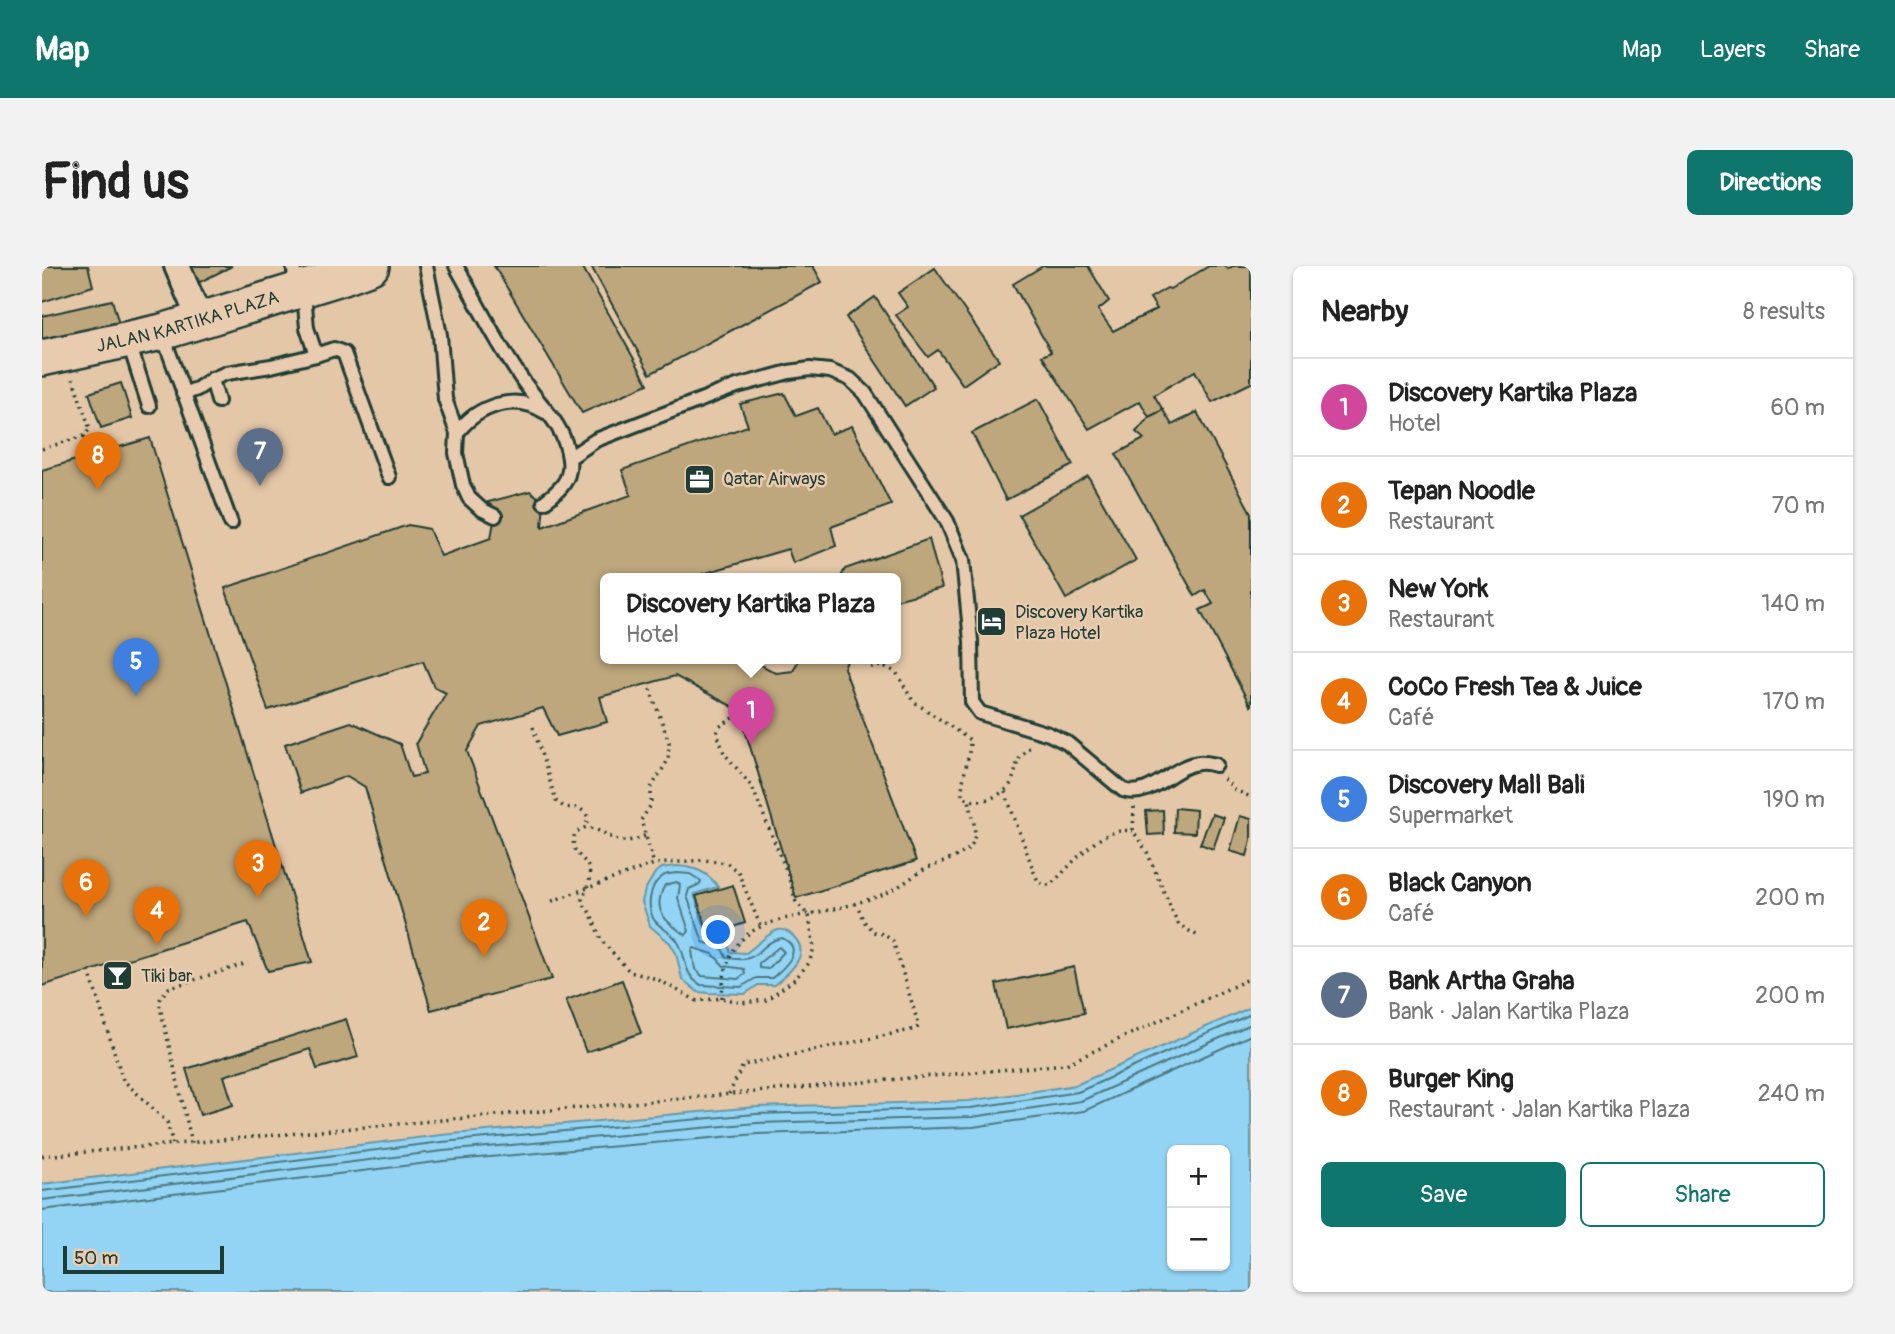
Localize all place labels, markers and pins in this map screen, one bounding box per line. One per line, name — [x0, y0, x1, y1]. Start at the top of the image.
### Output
pin: 7 — [237, 428, 283, 486]
pin: 8 — [75, 432, 121, 490]
office icon: Qatar Airways — [683, 462, 717, 496]
place label: Qatar Airways — [723, 468, 825, 491]
place label: Discovery Kartika Plaza Hotel — [1015, 601, 1143, 645]
hotel icon: Discovery Kartika Plaza Hotel — [975, 605, 1009, 639]
pin: 5 — [113, 638, 159, 696]
pin: 1 — [728, 687, 774, 745]
pin: 3 — [235, 840, 281, 898]
pin: 6 — [63, 859, 109, 917]
pin: 4 — [134, 887, 180, 945]
pin: 2 — [461, 899, 507, 957]
bar icon: Tiki bar — [101, 959, 135, 993]
place label: Tiki bar — [141, 965, 193, 988]

